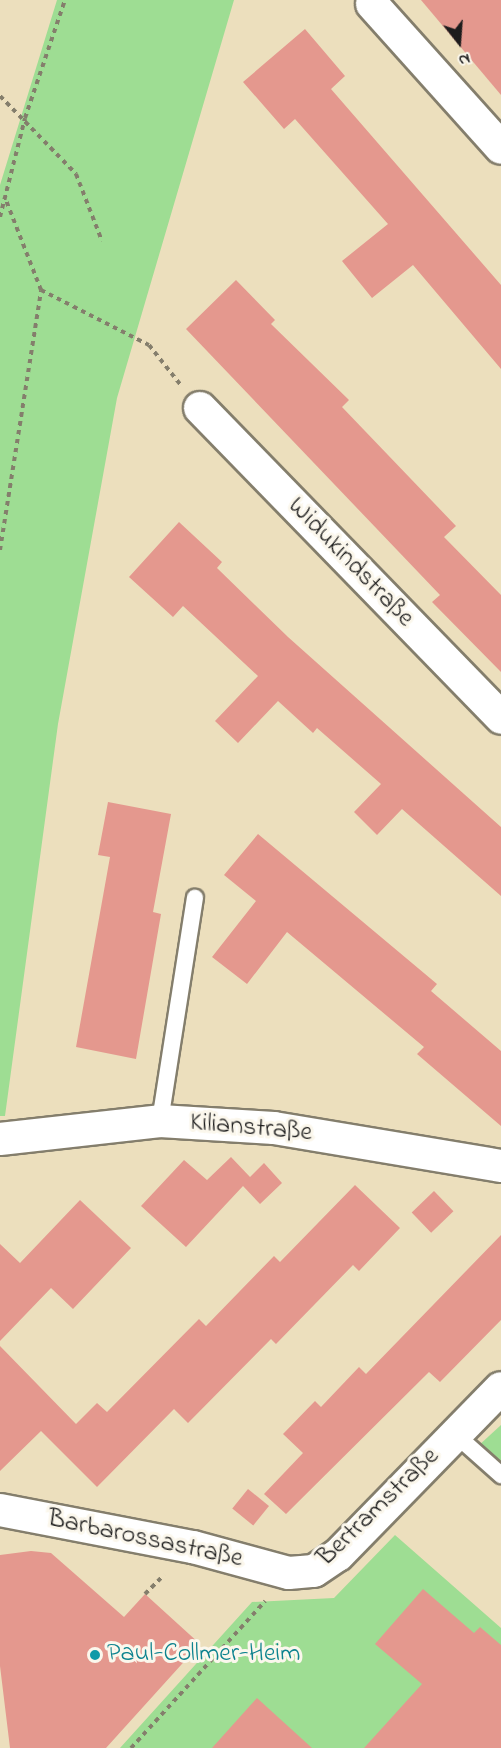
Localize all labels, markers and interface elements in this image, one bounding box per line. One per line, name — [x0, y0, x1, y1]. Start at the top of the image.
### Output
north arrow — [429, 12, 489, 72]
text: N — [456, 46, 473, 72]
street label: Widukindstraße — [280, 492, 420, 634]
street label: Kilianstraße — [189, 1108, 313, 1150]
street label: Bertramstraße — [312, 1442, 446, 1574]
street label: Barbarossastraße — [45, 1504, 245, 1576]
place label: Paul-Collmer-Heim — [107, 1639, 300, 1671]
marker: Paul-Collmer-Heim — [88, 1648, 102, 1662]

